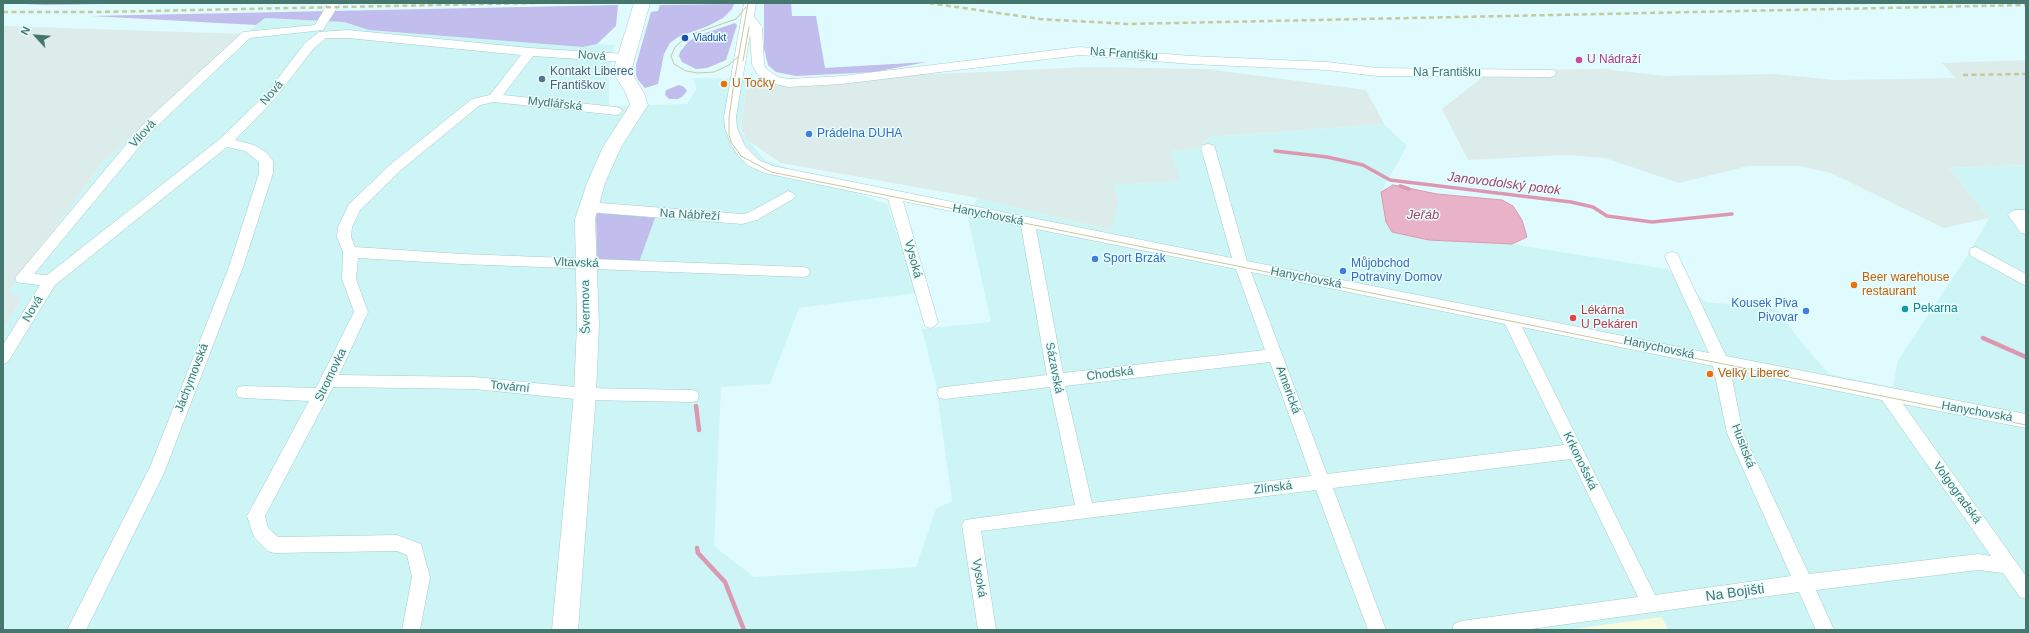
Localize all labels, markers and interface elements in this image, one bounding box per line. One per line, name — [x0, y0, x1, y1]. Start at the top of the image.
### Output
north arrow — [16, 16, 56, 56]
text: N — [18, 25, 32, 37]
place label: Viadukt — [693, 32, 726, 44]
marker: Viadukt — [680, 33, 690, 43]
street label: Na Františku — [1090, 44, 1158, 64]
street label: Nová — [578, 48, 606, 64]
place label: U Nádraží — [1587, 53, 1641, 67]
marker: U Nádraží — [1574, 55, 1584, 65]
place label: Kontakt Liberec Františkov — [550, 65, 633, 93]
street label: Na Františku — [1413, 66, 1481, 80]
marker: Kontakt Liberec Františkov — [537, 74, 547, 84]
place label: U Točky — [732, 77, 775, 91]
street label: Nová — [257, 78, 287, 108]
marker: U Točky — [719, 79, 729, 89]
street label: Mydlářská — [527, 94, 583, 114]
street label: Vilová — [127, 117, 159, 151]
place label: Prádelna DUHA — [817, 127, 902, 141]
marker: Prádelna DUHA — [804, 129, 814, 139]
water label: Janovodolský potok — [1446, 169, 1562, 199]
street label: Hanychovská — [951, 201, 1025, 229]
street label: Na Nábřeží — [659, 206, 721, 224]
water label: Jeřáb — [1407, 207, 1439, 223]
street label: Vysoká — [901, 238, 925, 280]
place label: Sport Brzák — [1103, 252, 1166, 266]
marker: Sport Brzák — [1090, 254, 1100, 264]
street label: Vltavská — [553, 255, 599, 271]
place label: Můjobchod Potraviny Domov — [1351, 257, 1442, 285]
street label: Hanychovská — [1269, 264, 1343, 292]
marker: Můjobchod Potraviny Domov — [1338, 266, 1348, 276]
place label: Beer warehouse restaurant — [1862, 271, 1949, 299]
street label: Švermova — [578, 280, 594, 334]
marker: Beer warehouse restaurant — [1849, 280, 1859, 290]
street label: Nová — [20, 293, 46, 325]
place label: Kousek Piva Pivovar — [1731, 297, 1798, 325]
place label: Pekarna — [1913, 302, 1958, 316]
place label: Lékárna U Pekáren — [1581, 304, 1638, 332]
marker: Pekarna — [1900, 304, 1910, 314]
marker: Kousek Piva Pivovar — [1801, 306, 1811, 316]
marker: Lékárna U Pekáren — [1568, 313, 1578, 323]
street label: Hanychovská — [1622, 333, 1696, 363]
street label: Jáchymovská — [172, 341, 212, 415]
street label: Sázavská — [1042, 341, 1066, 395]
street label: Stromovka — [312, 346, 350, 404]
street label: Chodská — [1086, 364, 1134, 384]
street label: Americká — [1273, 364, 1303, 416]
place label: Velký Liberec — [1718, 367, 1789, 381]
marker: Velký Liberec — [1705, 369, 1715, 379]
street label: Tovární — [490, 378, 530, 396]
street label: Hanychovská — [1940, 399, 2014, 425]
street label: Husitská — [1728, 422, 1758, 470]
street label: Krkonošská — [1560, 430, 1600, 492]
street label: Volgogradská — [1930, 459, 1984, 527]
street label: Zlínská — [1253, 478, 1293, 498]
street label: Vysoká — [969, 558, 989, 598]
street label: Na Bojišti — [1705, 581, 1765, 605]

